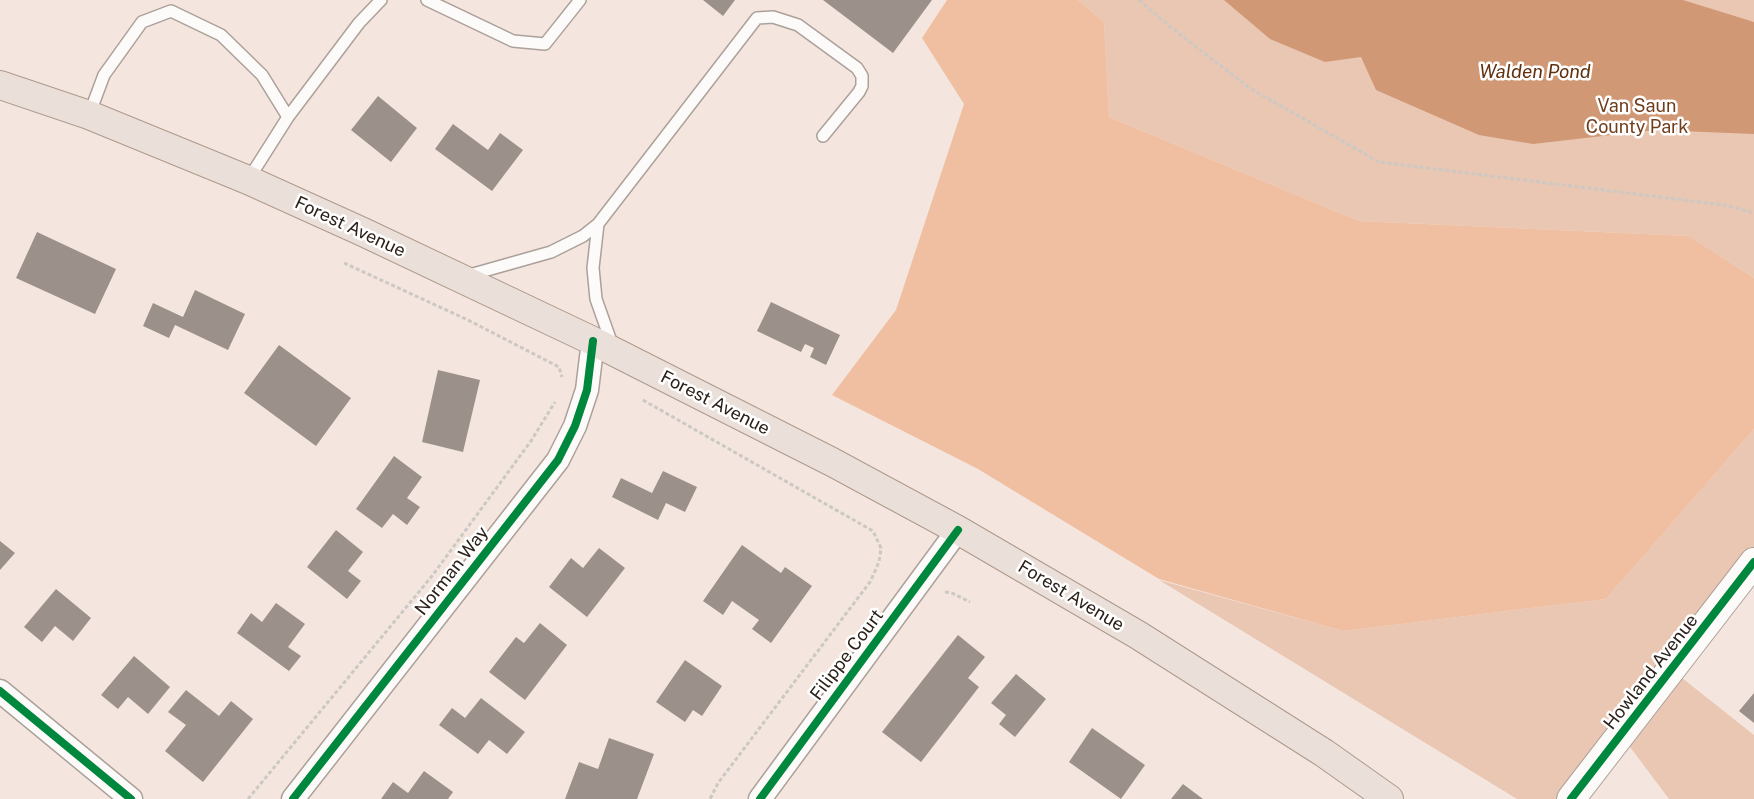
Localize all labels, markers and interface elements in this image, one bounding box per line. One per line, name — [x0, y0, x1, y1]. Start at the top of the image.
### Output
water label: Walden Pond — [1479, 61, 1591, 83]
park label: Van Saun County Park — [1586, 95, 1688, 138]
street label: Forest Avenue — [291, 192, 409, 262]
street label: Forest Avenue — [657, 366, 773, 440]
street label: Norman Way — [411, 522, 493, 620]
street label: Forest Avenue — [1014, 556, 1128, 636]
street label: Filippe Court — [806, 605, 888, 705]
street label: Howland Avenue — [1599, 610, 1703, 734]

